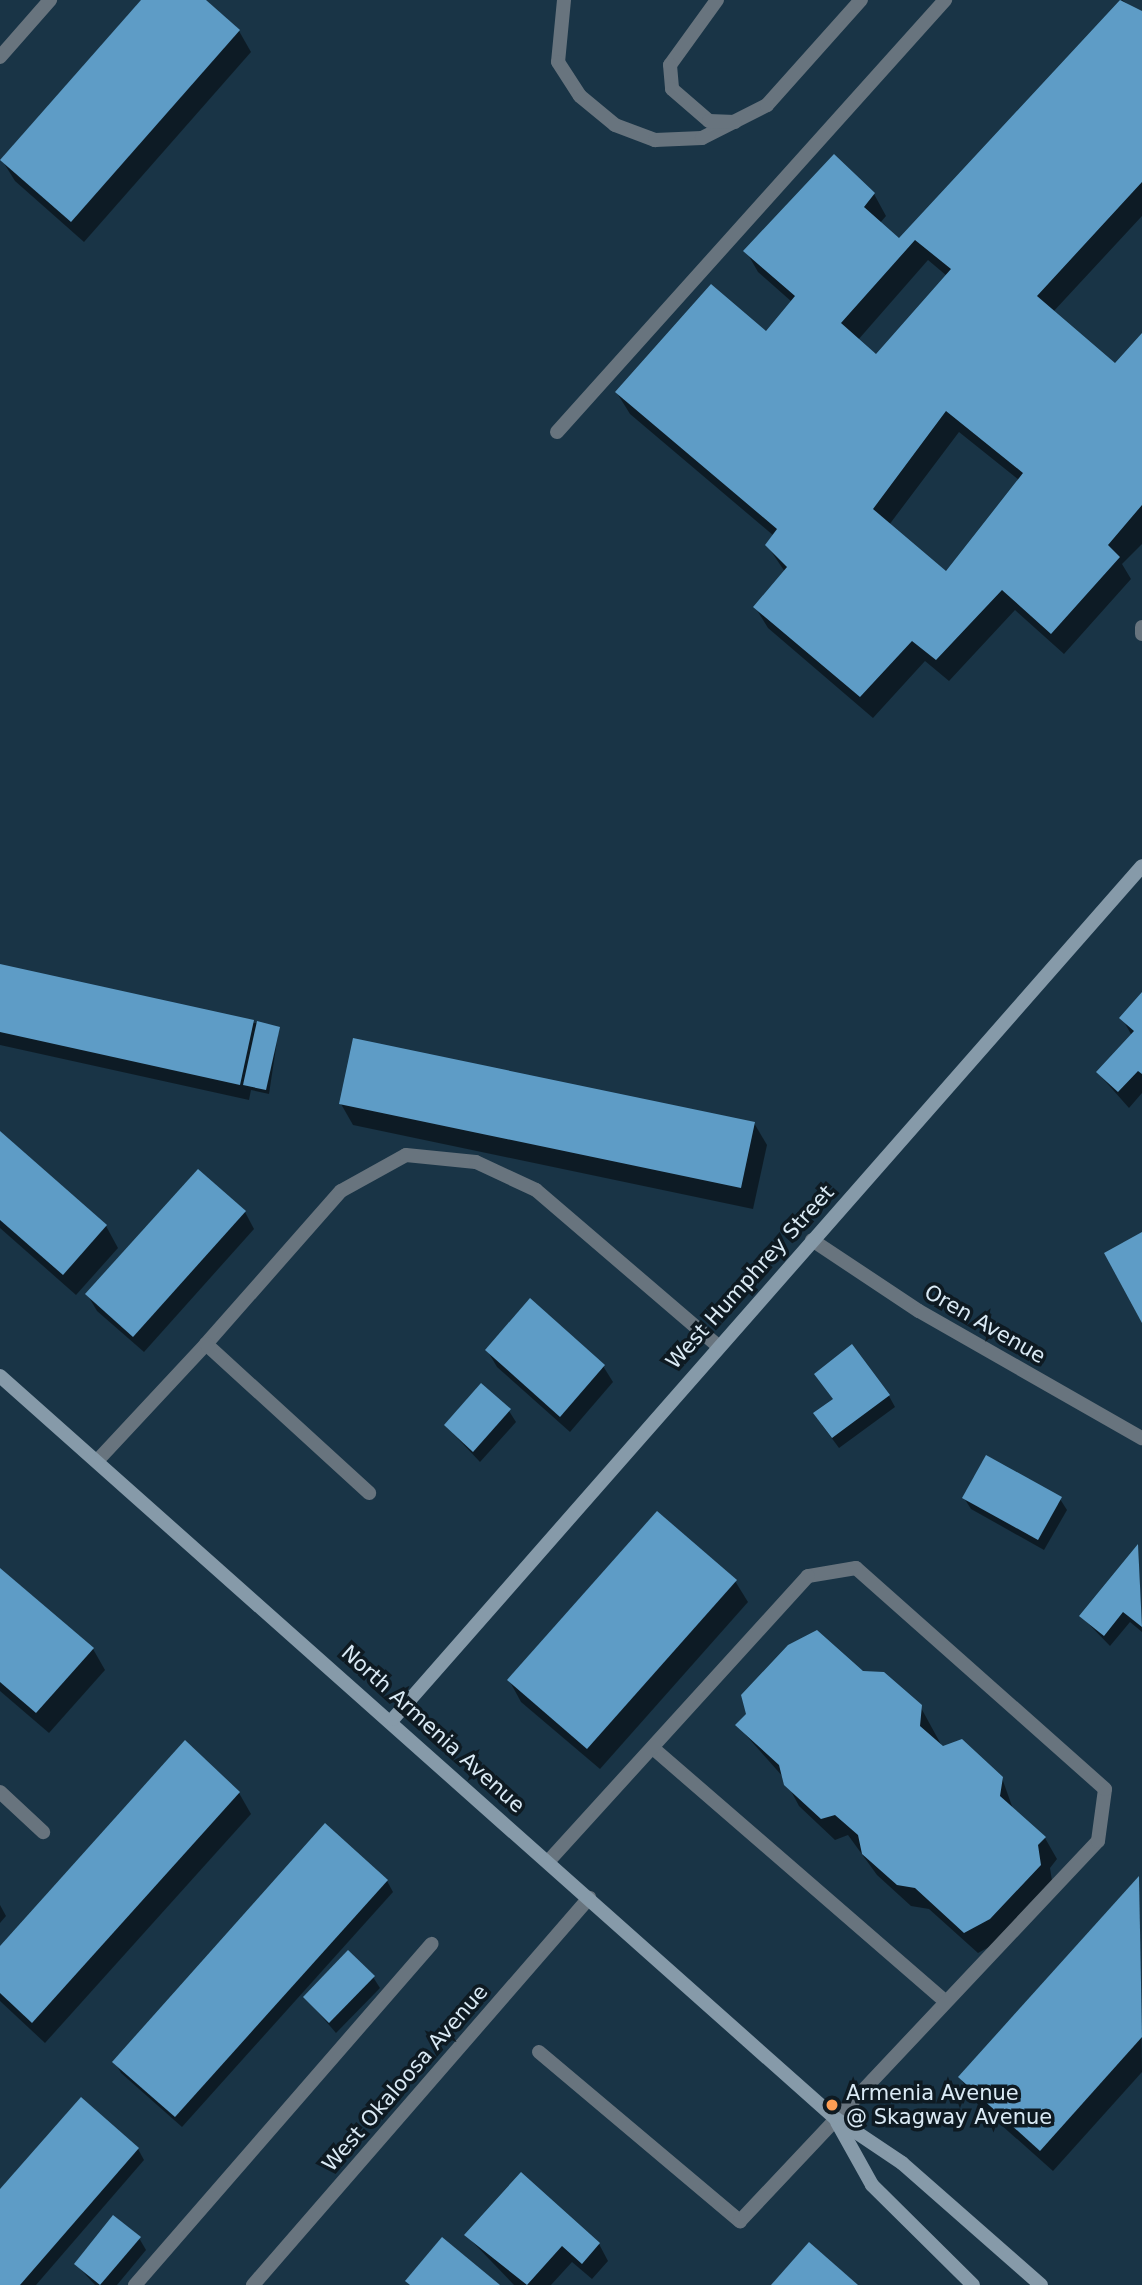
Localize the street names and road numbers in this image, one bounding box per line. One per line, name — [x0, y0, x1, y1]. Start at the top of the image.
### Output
street label: West Humphrey Street — [661, 1180, 839, 1374]
street label: Oren Avenue — [920, 1279, 1050, 1369]
street label: North Armenia Avenue — [336, 1640, 530, 1818]
street label: West Okaloosa Avenue — [317, 1979, 493, 2177]

